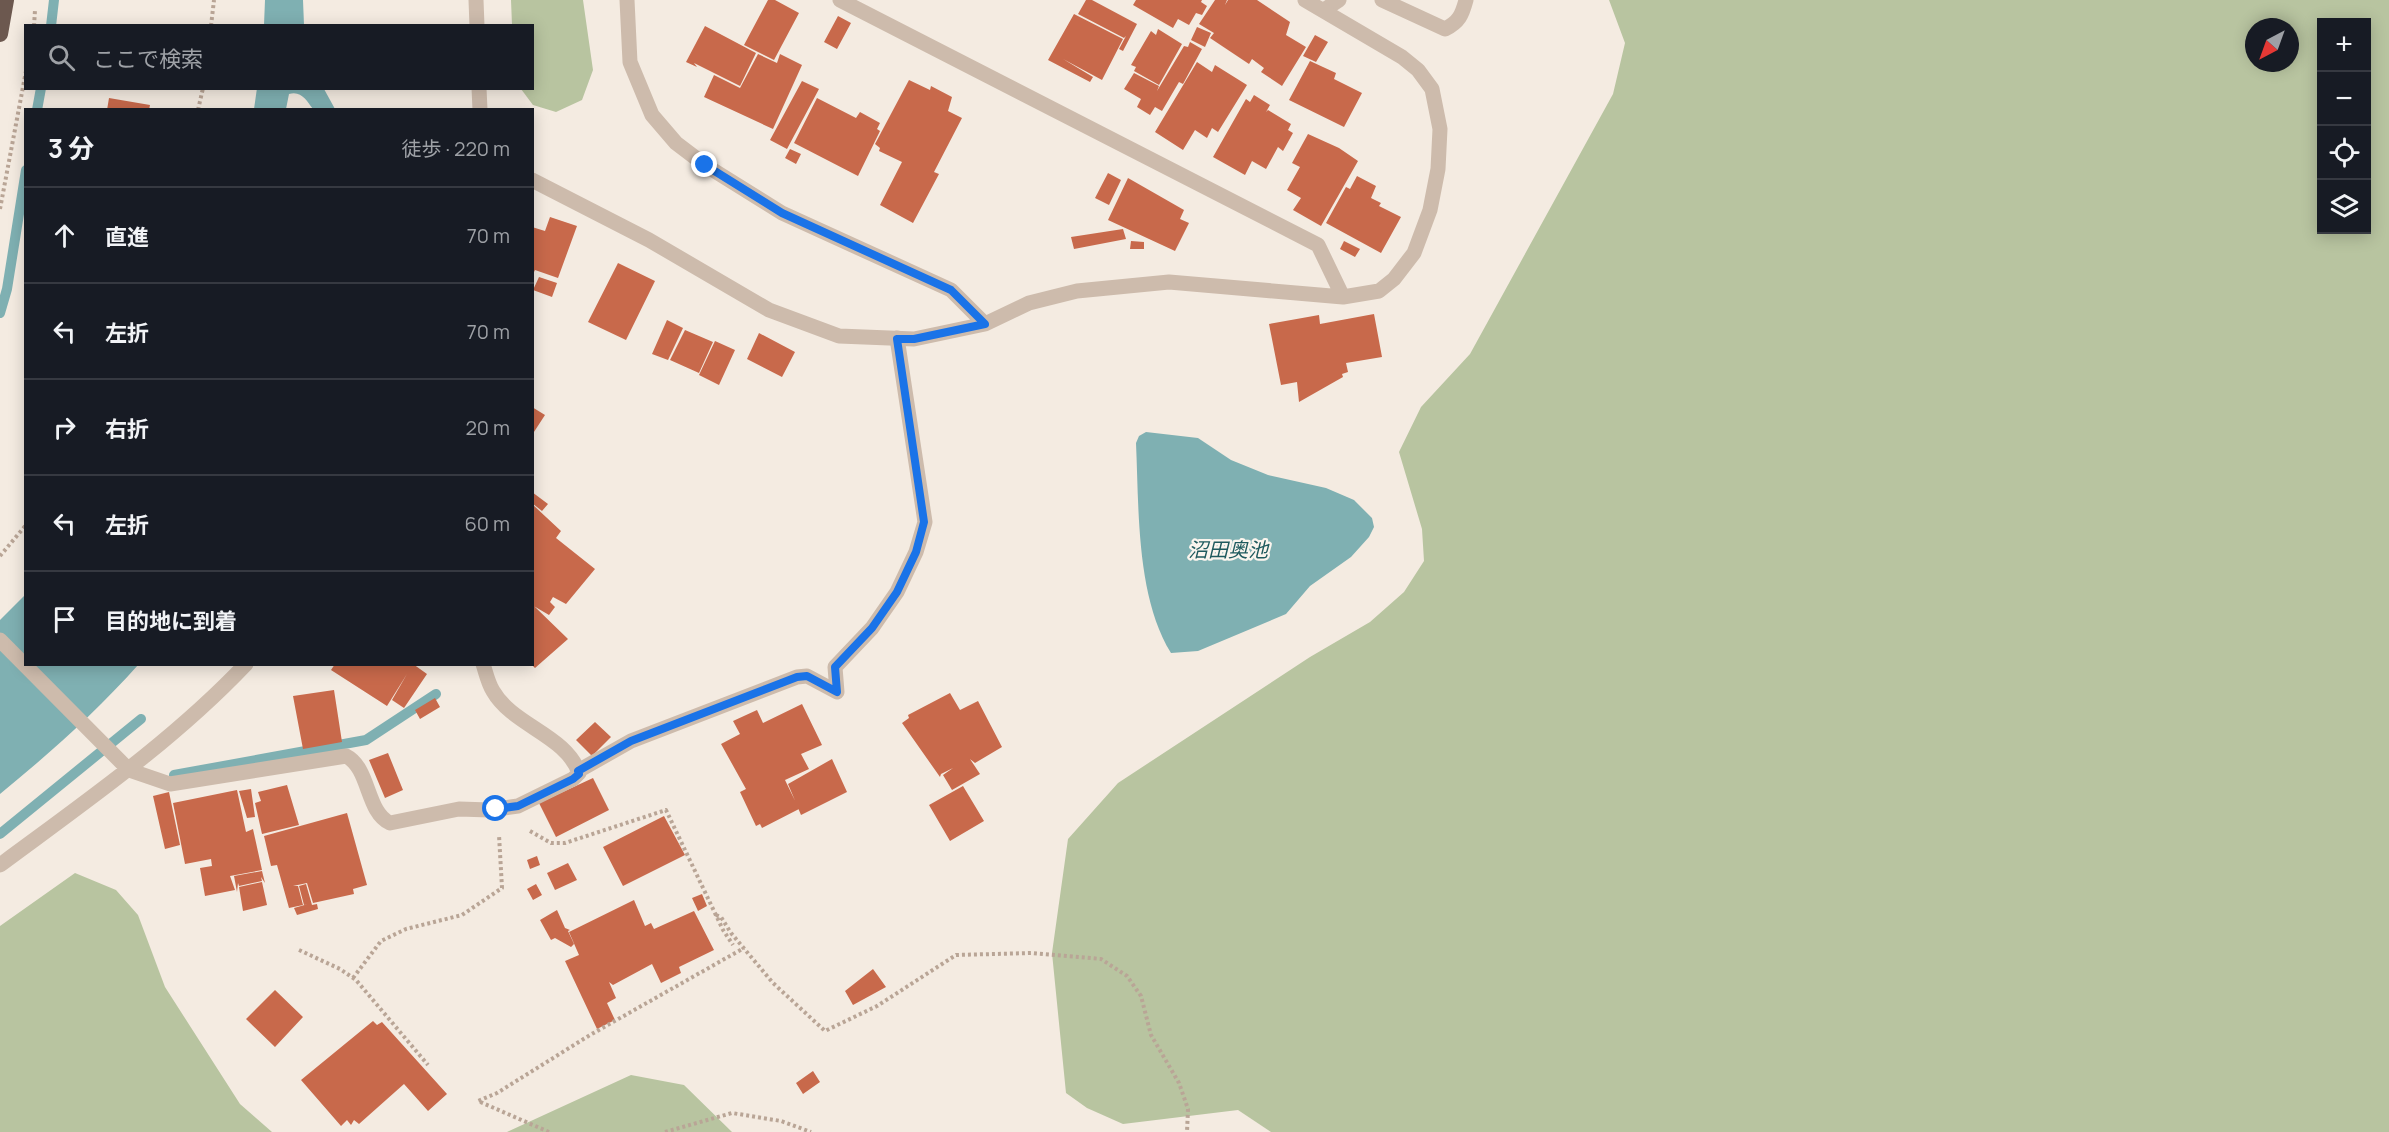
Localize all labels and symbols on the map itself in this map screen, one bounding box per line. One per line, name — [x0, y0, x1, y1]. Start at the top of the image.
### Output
north arrow — [2245, 18, 2299, 72]
route end — [691, 151, 717, 177]
water label: 沼田奥池 — [1188, 536, 1270, 563]
route start — [482, 795, 508, 821]

